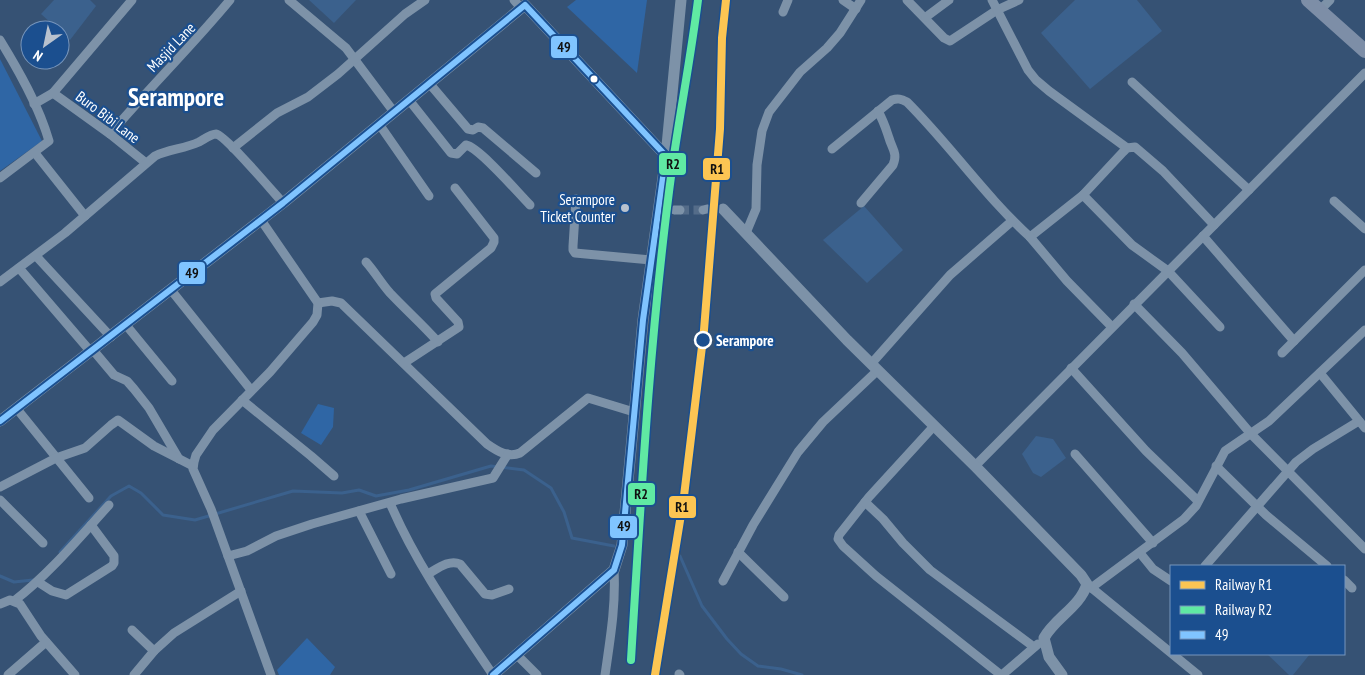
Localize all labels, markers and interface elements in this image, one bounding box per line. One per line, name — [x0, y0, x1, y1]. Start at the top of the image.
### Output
street label: Masjid Lane — [143, 18, 199, 76]
north arrow — [20, 20, 70, 70]
line badge: 49 — [550, 35, 578, 59]
text: 49 — [557, 38, 571, 56]
text: N — [30, 46, 46, 66]
unlabelled marker — [589, 74, 599, 84]
district label: Serampore — [128, 81, 224, 113]
street label: Buro Bibi Lane — [72, 87, 144, 147]
line badge: R2 — [658, 152, 687, 176]
text: R2 — [666, 155, 680, 173]
line badge: R1 — [702, 157, 731, 181]
text: R1 — [710, 160, 724, 178]
place label: Serampore Ticket Counter — [540, 190, 616, 226]
marker: Serampore Ticket Counter — [619, 202, 631, 214]
line badge: 49 — [178, 261, 206, 285]
text: 49 — [185, 264, 199, 282]
marker: Serampore — [694, 331, 712, 349]
place label: Serampore — [716, 331, 774, 350]
line badge: R2 — [627, 482, 656, 506]
text: R2 — [634, 485, 648, 503]
line badge: R1 — [668, 495, 697, 519]
text: R1 — [675, 498, 689, 516]
line badge: 49 — [609, 515, 638, 539]
text: 49 — [617, 517, 631, 535]
legend — [1170, 565, 1345, 655]
text: Railway R1 — [1215, 575, 1272, 594]
text: Railway R2 — [1215, 600, 1272, 619]
text: 49 — [1215, 625, 1229, 644]

